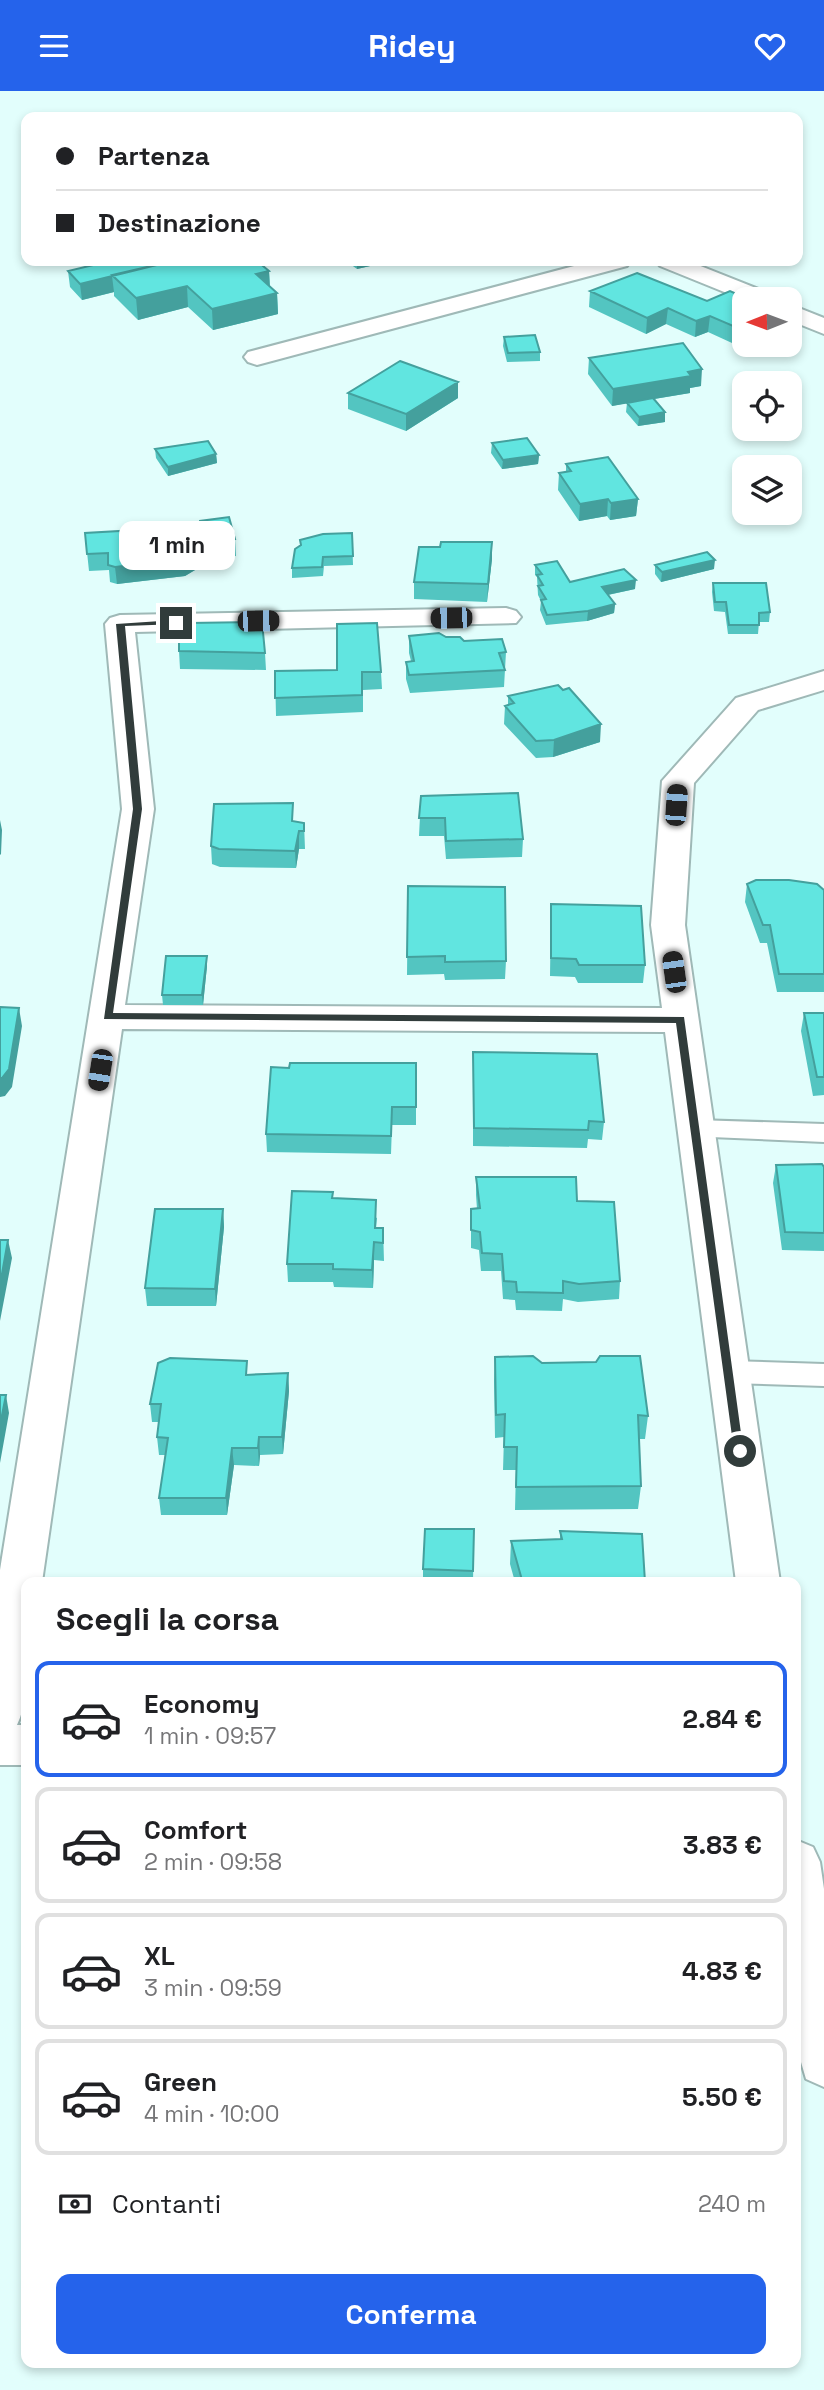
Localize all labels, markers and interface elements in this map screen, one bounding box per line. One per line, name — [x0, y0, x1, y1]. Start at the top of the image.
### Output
text: Ridey — [368, 26, 456, 66]
icon: menu — [35, 27, 73, 65]
icon: heart — [751, 27, 789, 65]
text: Partenza — [98, 139, 210, 173]
text: Destinazione — [98, 206, 261, 240]
north arrow — [732, 287, 802, 357]
map controls — [732, 287, 802, 525]
button: locate — [732, 371, 802, 441]
button: layers — [732, 455, 802, 525]
callout: 1 min — [118, 521, 234, 571]
text: 1 min — [149, 530, 205, 560]
route end — [160, 607, 192, 639]
car — [430, 607, 473, 629]
car — [237, 610, 280, 632]
car — [665, 783, 688, 827]
car — [661, 950, 688, 994]
car — [87, 1048, 114, 1092]
route start — [724, 1435, 756, 1467]
text: Scegli la corsa — [56, 1599, 279, 1639]
text: Economy — [144, 1687, 260, 1721]
icon: car — [60, 1688, 123, 1751]
text: 2.84 € — [682, 1702, 762, 1736]
text: 1 min · 09:57 — [144, 1721, 276, 1751]
text: Comfort — [144, 1813, 247, 1847]
icon: car — [60, 1814, 123, 1877]
text: 3.83 € — [683, 1828, 762, 1862]
text: 2 min · 09:58 — [144, 1847, 282, 1877]
text: XL — [144, 1939, 175, 1973]
icon: car — [60, 1940, 123, 2003]
text: 4.83 € — [682, 1954, 762, 1988]
text: 3 min · 09:59 — [144, 1973, 282, 2003]
text: Green — [144, 2065, 217, 2099]
icon: car — [60, 2066, 123, 2129]
text: 5.50 € — [682, 2080, 762, 2114]
text: 4 min · 10:00 — [144, 2099, 280, 2129]
icon: cash — [56, 2185, 94, 2223]
text: Contanti — [112, 2187, 221, 2221]
text: 240 m — [698, 2189, 766, 2219]
button: Conferma — [56, 2274, 766, 2354]

